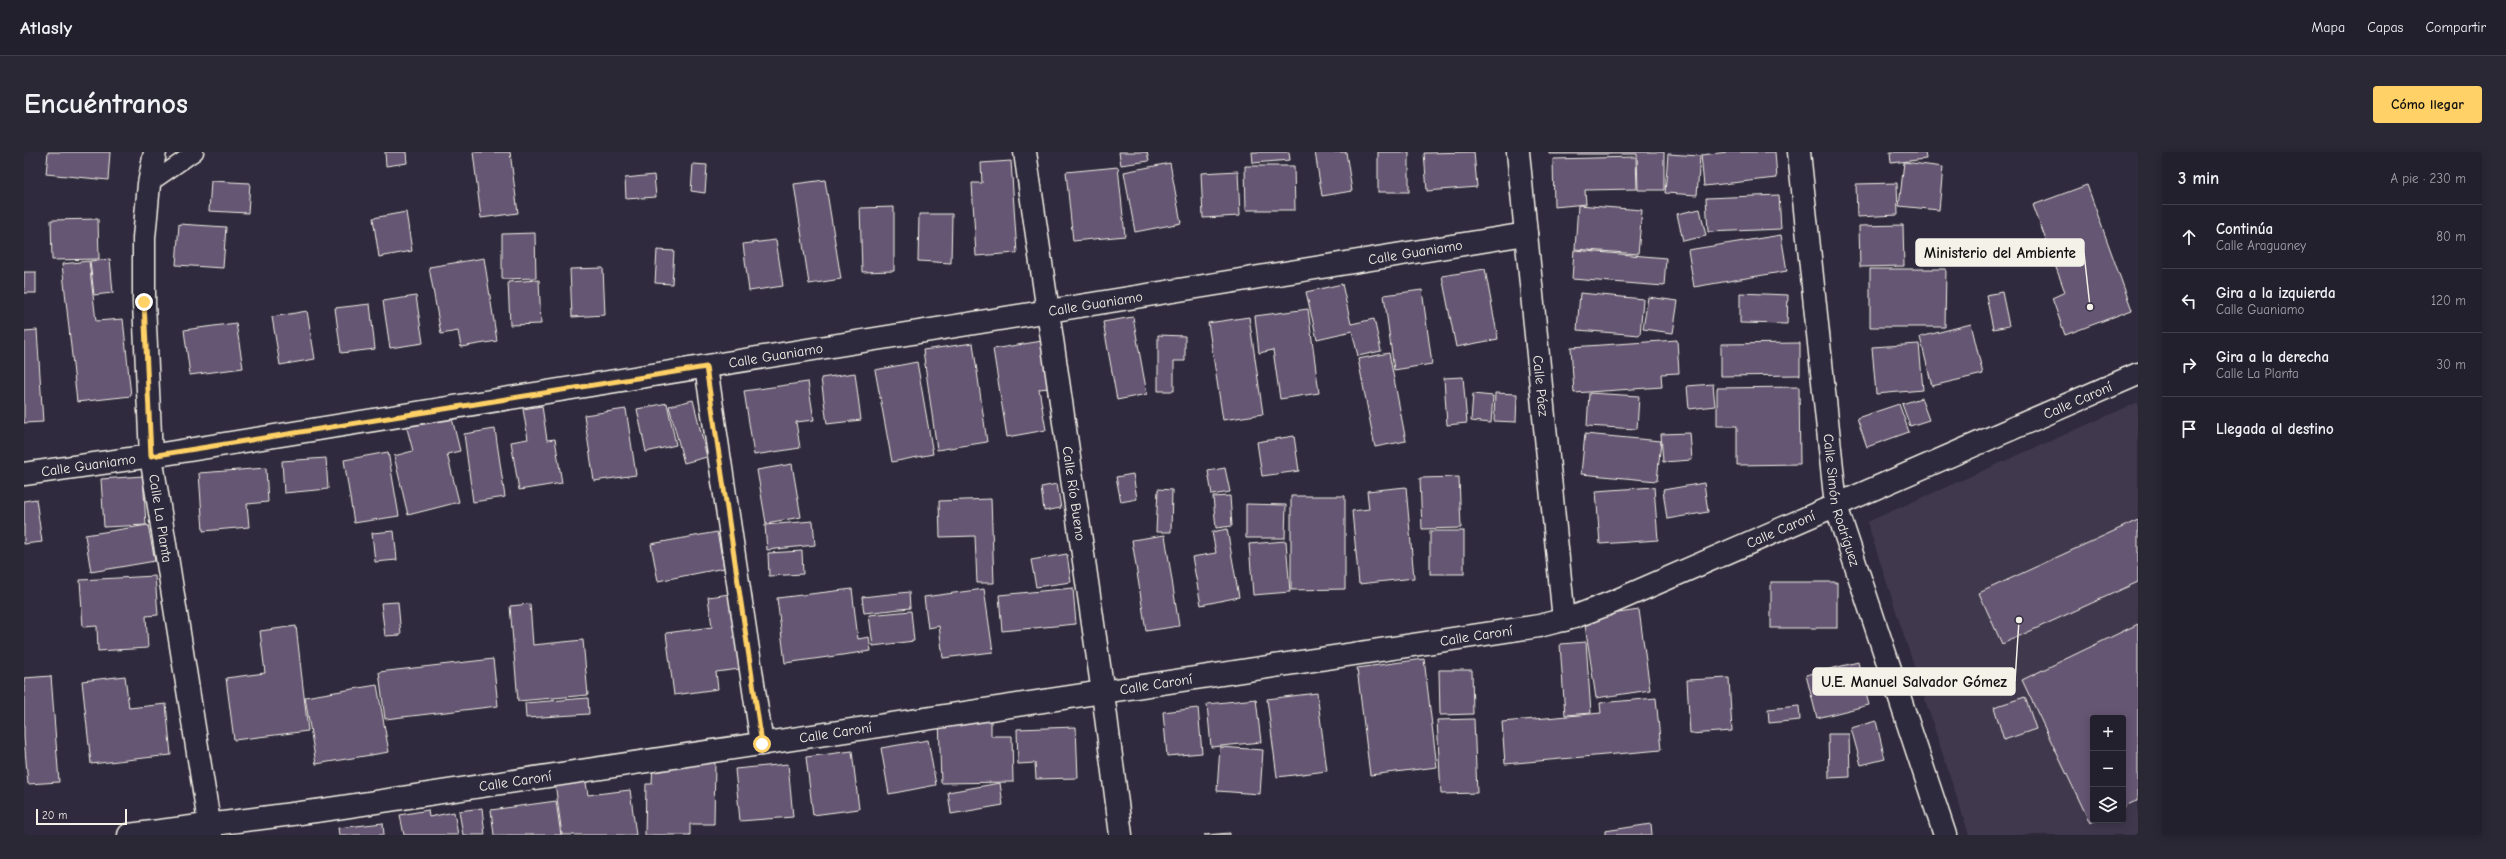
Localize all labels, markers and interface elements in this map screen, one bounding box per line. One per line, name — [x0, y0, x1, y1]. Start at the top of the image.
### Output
text: Atlasly — [20, 17, 72, 39]
text: Mapa — [2312, 19, 2345, 36]
text: Capas — [2367, 19, 2403, 36]
text: Compartir — [2425, 19, 2486, 36]
button: Cómo llegar — [2373, 86, 2482, 123]
text: Encuéntranos — [24, 88, 188, 120]
text: 3 min — [2178, 169, 2219, 188]
text: A pie · 230 m — [2390, 171, 2466, 186]
text: Continúa — [2216, 220, 2273, 238]
icon: ahead — [2178, 226, 2200, 248]
text: 80 m — [2436, 229, 2466, 244]
street label: Calle Guaniamo — [1367, 236, 1464, 268]
text: Calle Araguaney — [2216, 238, 2306, 253]
callout: Ministerio del Ambiente — [1916, 239, 2084, 266]
text: Ministerio del Ambiente — [1924, 244, 2076, 262]
text: Gira a la izquierda — [2216, 284, 2336, 302]
street label: Calle Guaniamo — [1047, 288, 1144, 320]
icon: left — [2178, 290, 2200, 312]
route end — [135, 293, 153, 311]
text: 120 m — [2431, 293, 2466, 308]
text: Calle Guaniamo — [2216, 302, 2304, 317]
street label: Calle Guaniamo — [727, 340, 824, 372]
text: Gira a la derecha — [2216, 348, 2329, 366]
icon: right — [2178, 354, 2200, 376]
street label: Calle Páez — [1529, 355, 1552, 417]
text: 30 m — [2436, 357, 2466, 372]
text: Calle La Planta — [2216, 366, 2299, 381]
street label: Calle Caroní — [2041, 378, 2116, 423]
icon: arrive — [2178, 418, 2200, 440]
text: Llegada al destino — [2216, 420, 2334, 438]
street label: Calle Simón Rodríguez — [1819, 433, 1863, 568]
street label: Calle Río Bueno — [1059, 445, 1089, 542]
street label: Calle Guaniamo — [40, 450, 137, 480]
street label: Calle La Planta — [145, 473, 176, 564]
street label: Calle Caroní — [1744, 507, 1818, 552]
street label: Calle Caroní — [1439, 622, 1515, 650]
callout: U.E. Manuel Salvador Gómez — [1813, 668, 2015, 695]
street label: Calle Caroní — [1119, 670, 1194, 698]
text: U.E. Manuel Salvador Gómez — [1821, 673, 2007, 691]
map controls — [2090, 715, 2126, 823]
button: + — [2090, 715, 2126, 751]
street label: Calle Caroní — [798, 719, 874, 747]
route start — [753, 735, 771, 753]
button: − — [2090, 751, 2126, 787]
street label: Calle Caroní — [478, 767, 554, 795]
button: layers — [2090, 787, 2126, 823]
scale bar — [36, 807, 127, 826]
text: 20 m — [42, 809, 67, 822]

